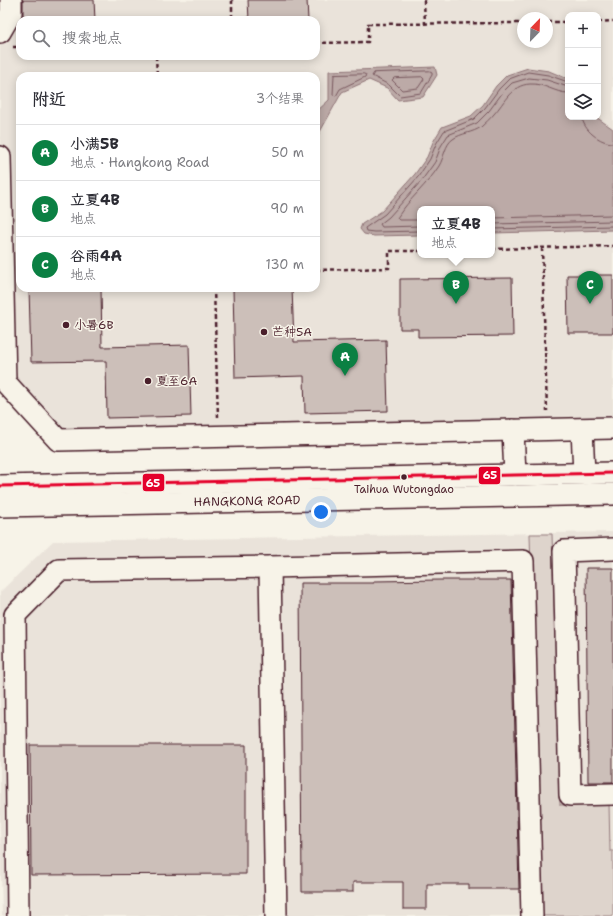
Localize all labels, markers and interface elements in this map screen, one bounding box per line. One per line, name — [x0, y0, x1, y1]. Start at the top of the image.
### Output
north arrow — [517, 12, 553, 48]
map controls — [565, 12, 601, 120]
button: + — [565, 12, 601, 48]
search box — [16, 16, 320, 60]
icon: search — [30, 27, 52, 49]
text: 搜索地点 — [62, 28, 122, 48]
button: − — [565, 48, 601, 84]
button: layers — [565, 84, 601, 120]
text: 附近 — [32, 88, 66, 110]
text: 3个结果 — [256, 90, 304, 107]
text: 小满5B — [70, 134, 119, 154]
text: A — [40, 144, 50, 161]
text: 50 m — [271, 144, 304, 161]
text: 地点 · Hangkong Road — [70, 154, 209, 171]
text: 立夏4B — [70, 190, 120, 210]
text: B — [41, 200, 49, 217]
text: 90 m — [270, 200, 304, 217]
popup — [417, 206, 495, 258]
text: 地点 — [70, 210, 96, 227]
text: 立夏4B — [431, 214, 481, 234]
text: 地点 — [431, 234, 457, 251]
text: 谷雨4A — [70, 246, 122, 266]
text: C — [41, 256, 49, 273]
text: 130 m — [266, 256, 304, 273]
text: 地点 — [70, 266, 96, 283]
pin: B — [443, 271, 469, 304]
pin: C — [577, 271, 603, 304]
place label: 小暑6B — [74, 317, 113, 333]
marker: 小暑6B — [61, 320, 71, 330]
place label: 芒种5A — [272, 324, 312, 340]
marker: 芒种5A — [259, 327, 269, 337]
pin: A — [332, 343, 358, 376]
place label: 夏至6A — [156, 373, 197, 389]
marker: 夏至6A — [143, 376, 153, 386]
line badge: 65 — [478, 466, 501, 485]
text: 65 — [483, 468, 497, 483]
marker: Taihua Wutongdao — [399, 472, 409, 482]
line badge: 65 — [142, 473, 165, 492]
text: 65 — [146, 476, 160, 491]
place label: Taihua Wutongdao — [354, 482, 454, 497]
street label: HANGKONG ROAD — [193, 492, 301, 510]
your location — [311, 502, 331, 522]

